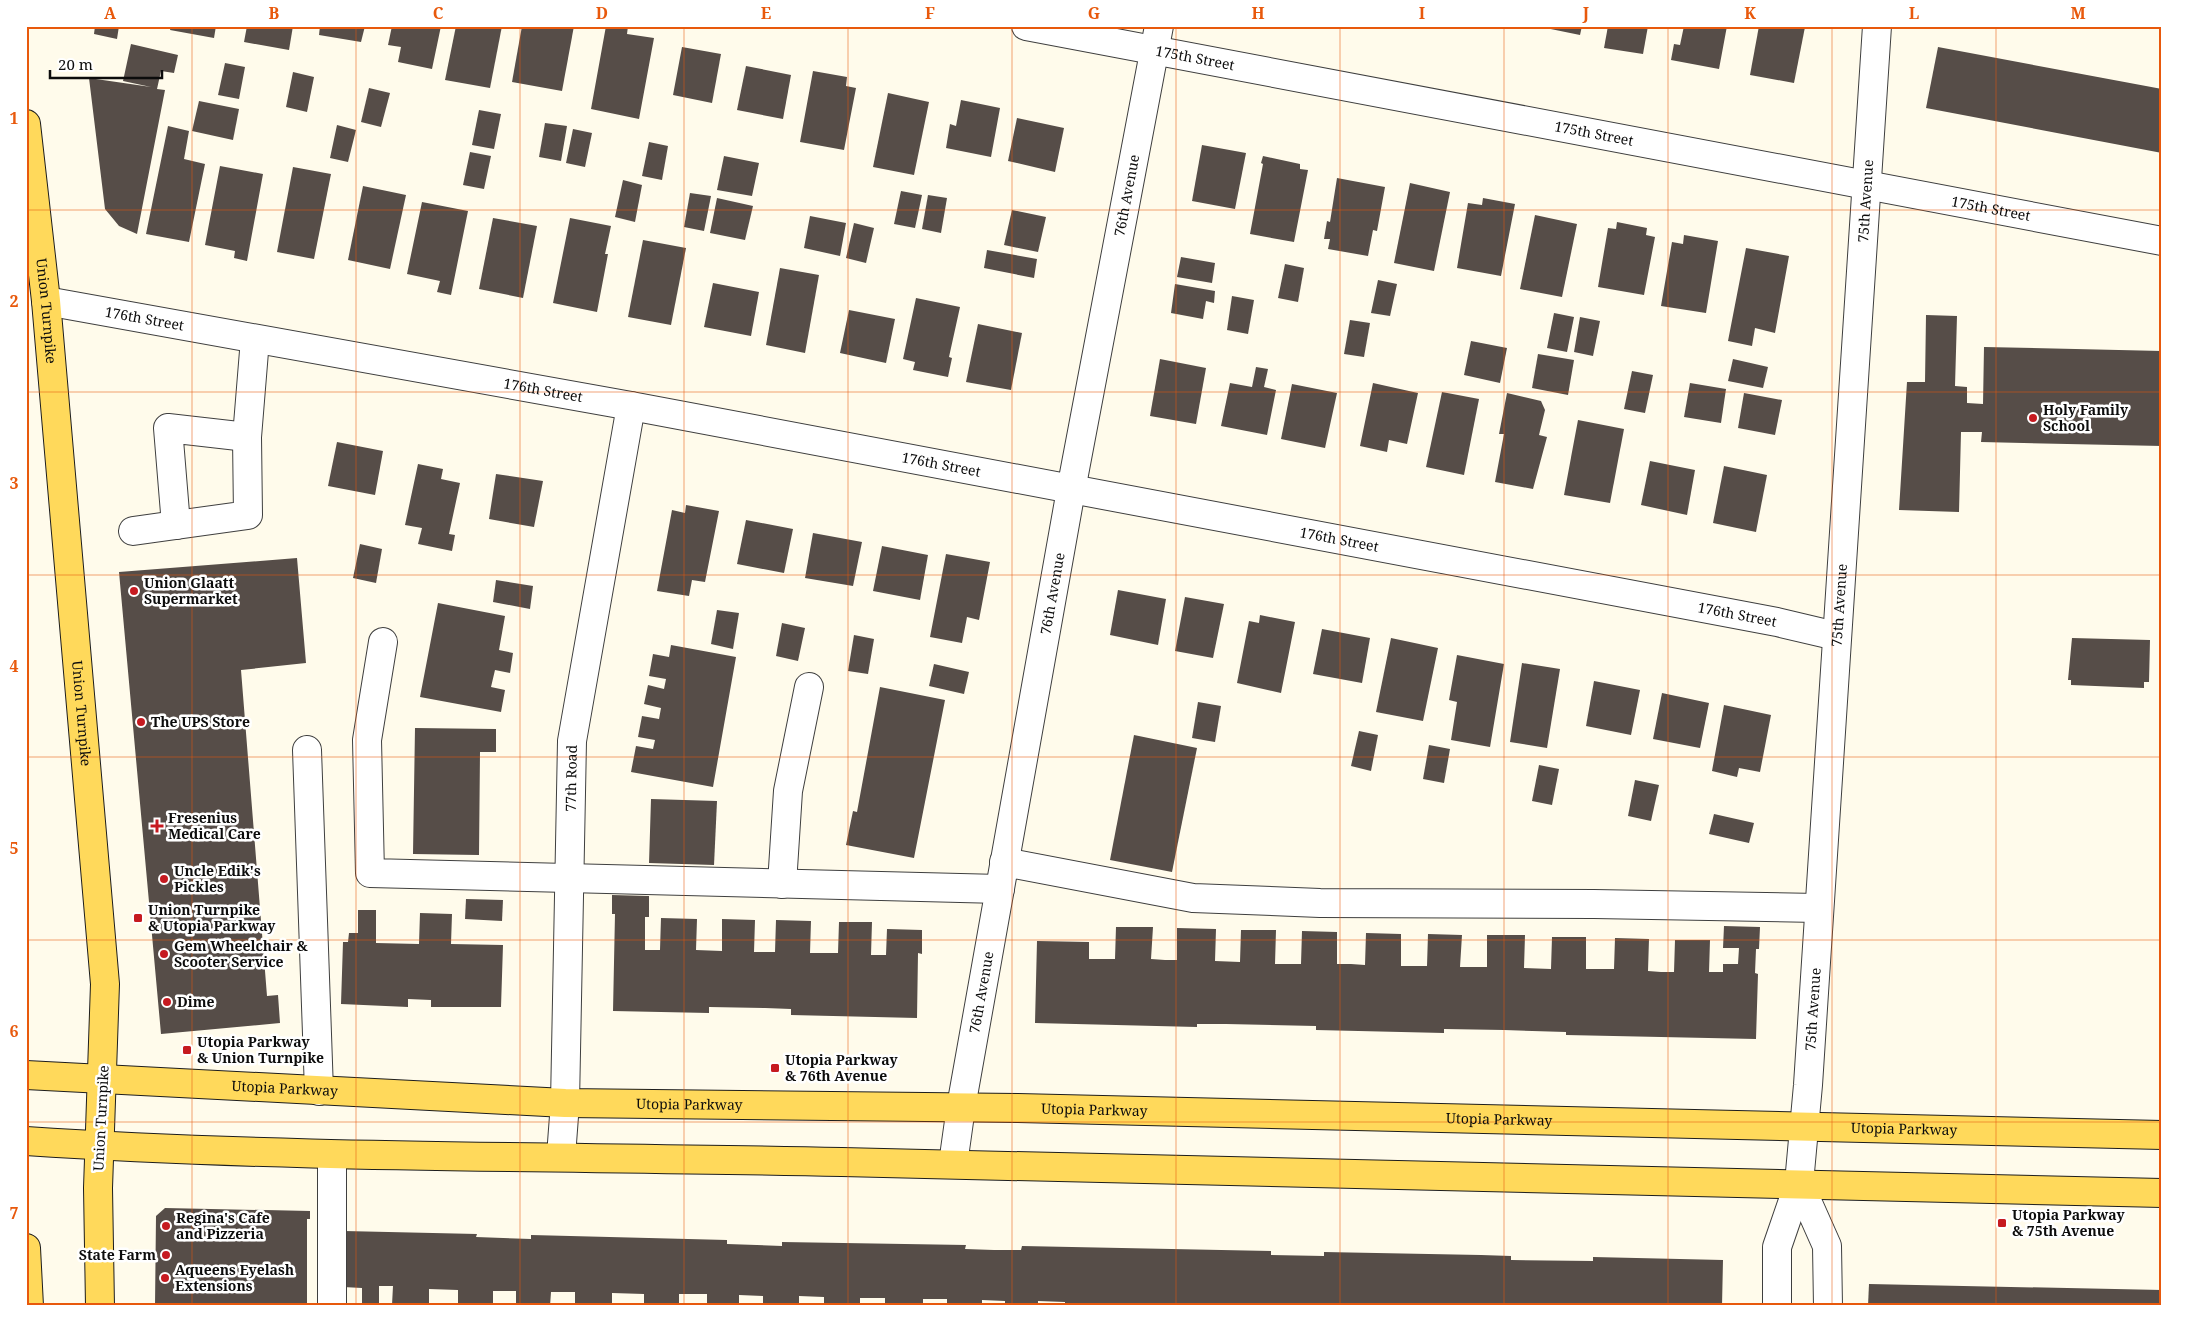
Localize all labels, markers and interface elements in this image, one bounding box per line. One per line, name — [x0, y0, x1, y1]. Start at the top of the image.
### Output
text: A — [104, 2, 117, 24]
text: B — [269, 2, 280, 24]
text: C — [433, 2, 444, 24]
text: D — [596, 2, 608, 24]
text: E — [761, 2, 771, 24]
text: F — [925, 2, 935, 24]
text: G — [1088, 2, 1100, 24]
text: H — [1251, 2, 1265, 24]
text: I — [1419, 2, 1425, 24]
text: J — [1582, 2, 1590, 24]
text: K — [1744, 2, 1756, 24]
text: L — [1909, 2, 1919, 24]
text: M — [2070, 2, 2086, 24]
street label: 175th Street — [1154, 41, 1236, 74]
scale bar — [50, 48, 162, 80]
text: 20 m — [58, 54, 93, 74]
text: 1 — [9, 107, 19, 129]
street label: 175th Street — [1553, 116, 1635, 150]
street label: 76th Avenue — [1109, 153, 1143, 238]
street label: 75th Avenue — [1853, 159, 1877, 243]
street label: 175th Street — [1950, 191, 2032, 225]
street label: Union Turnpike — [32, 257, 61, 364]
text: 2 — [9, 290, 19, 312]
street label: 176th Street — [103, 302, 186, 335]
street label: 176th Street — [502, 373, 584, 406]
place label: Holy Family School — [2043, 400, 2129, 435]
marker: Holy Family School — [2027, 412, 2039, 424]
street label: 176th Street — [900, 447, 982, 481]
text: 3 — [9, 472, 19, 494]
street label: 176th Street — [1298, 522, 1380, 556]
street label: 76th Avenue — [1035, 551, 1069, 636]
street label: 75th Avenue — [1827, 563, 1851, 647]
place label: Union Glaatt Supermarket — [144, 573, 238, 608]
marker: Union Glaatt Supermarket — [128, 585, 140, 597]
street label: 176th Street — [1696, 597, 1778, 631]
text: 4 — [9, 655, 19, 677]
street label: Union Turnpike — [68, 660, 96, 767]
place label: The UPS Store — [151, 712, 250, 731]
marker: The UPS Store — [135, 716, 147, 728]
street label: 77th Road — [561, 744, 581, 812]
place label: Fresenius Medical Care — [168, 808, 261, 843]
marker: Fresenius Medical Care — [150, 819, 164, 833]
text: 5 — [9, 837, 19, 859]
place label: Uncle Edik's Pickles — [174, 861, 261, 896]
marker: Uncle Edik's Pickles — [158, 873, 170, 885]
place label: Union Turnpike & Utopia Parkway — [148, 900, 276, 935]
marker: Union Turnpike & Utopia Parkway — [132, 912, 144, 924]
place label: Gem Wheelchair & Scooter Service — [174, 936, 308, 971]
marker: Gem Wheelchair & Scooter Service — [158, 948, 170, 960]
street label: 76th Avenue — [964, 950, 998, 1035]
street label: 75th Avenue — [1800, 967, 1825, 1051]
place label: Dime — [177, 992, 214, 1011]
marker: Dime — [161, 996, 173, 1008]
text: 6 — [9, 1020, 19, 1042]
place label: Utopia Parkway & Union Turnpike — [197, 1032, 324, 1067]
marker: Utopia Parkway & Union Turnpike — [181, 1044, 193, 1056]
place label: Utopia Parkway & 76th Avenue — [785, 1050, 898, 1085]
marker: Utopia Parkway & 76th Avenue — [769, 1062, 781, 1074]
street label: Union Turnpike — [88, 1065, 113, 1171]
street label: Utopia Parkway — [231, 1076, 338, 1100]
street label: Utopia Parkway — [636, 1094, 743, 1114]
street label: Utopia Parkway — [1041, 1099, 1148, 1120]
street label: Utopia Parkway — [1446, 1108, 1553, 1130]
street label: Utopia Parkway — [1851, 1118, 1958, 1139]
text: 7 — [9, 1202, 19, 1224]
place label: Utopia Parkway & 75th Avenue — [2012, 1205, 2125, 1240]
place label: Regina's Cafe and Pizzeria — [176, 1208, 270, 1243]
marker: Utopia Parkway & 75th Avenue — [1996, 1217, 2008, 1229]
marker: Regina's Cafe and Pizzeria — [160, 1220, 172, 1232]
place label: State Farm — [79, 1245, 156, 1264]
marker: State Farm — [160, 1249, 172, 1261]
place label: Aqueens Eyelash Extensions — [175, 1260, 294, 1295]
marker: Aqueens Eyelash Extensions — [159, 1272, 171, 1284]

